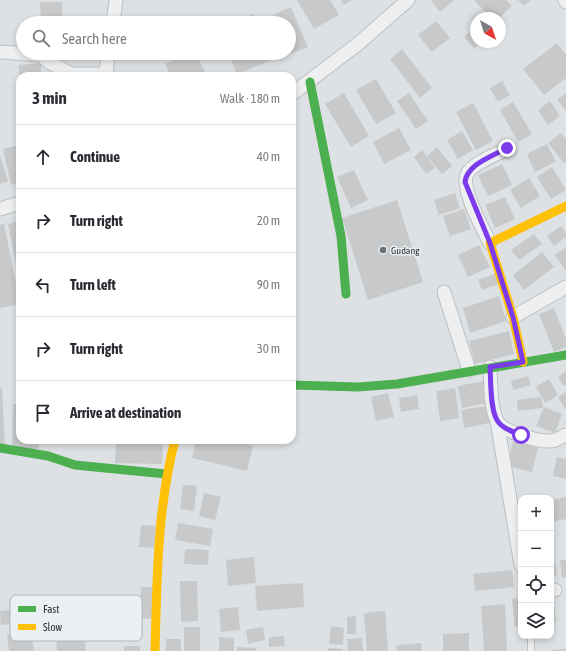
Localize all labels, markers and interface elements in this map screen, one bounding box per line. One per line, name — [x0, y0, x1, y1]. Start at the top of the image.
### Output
north arrow — [470, 12, 506, 48]
search box — [16, 16, 296, 60]
icon: search — [30, 27, 52, 49]
text: Search here — [62, 30, 127, 47]
text: 3 min — [32, 88, 67, 108]
text: Walk · 180 m — [220, 91, 280, 106]
route end — [498, 139, 516, 157]
icon: ahead — [32, 146, 54, 168]
text: Continue — [70, 148, 120, 165]
text: 40 m — [257, 149, 280, 164]
icon: right — [32, 210, 54, 232]
text: Turn right — [70, 212, 123, 229]
text: 20 m — [257, 213, 280, 228]
marker: Gudang — [378, 245, 388, 255]
place label: Gudang — [391, 245, 420, 256]
icon: left — [32, 274, 54, 296]
text: Turn left — [70, 276, 116, 293]
text: 90 m — [257, 277, 280, 292]
icon: right — [32, 338, 54, 360]
text: Turn right — [70, 340, 123, 357]
text: 30 m — [257, 341, 280, 356]
icon: arrive — [32, 402, 54, 424]
text: Arrive at destination — [70, 404, 181, 421]
route start — [512, 426, 530, 444]
map controls — [518, 495, 554, 639]
button: + — [518, 495, 554, 531]
button: − — [518, 531, 554, 567]
button: locate — [518, 567, 554, 603]
legend — [10, 595, 142, 641]
text: Fast — [43, 603, 59, 615]
button: layers — [518, 603, 554, 639]
text: Slow — [43, 621, 62, 633]

